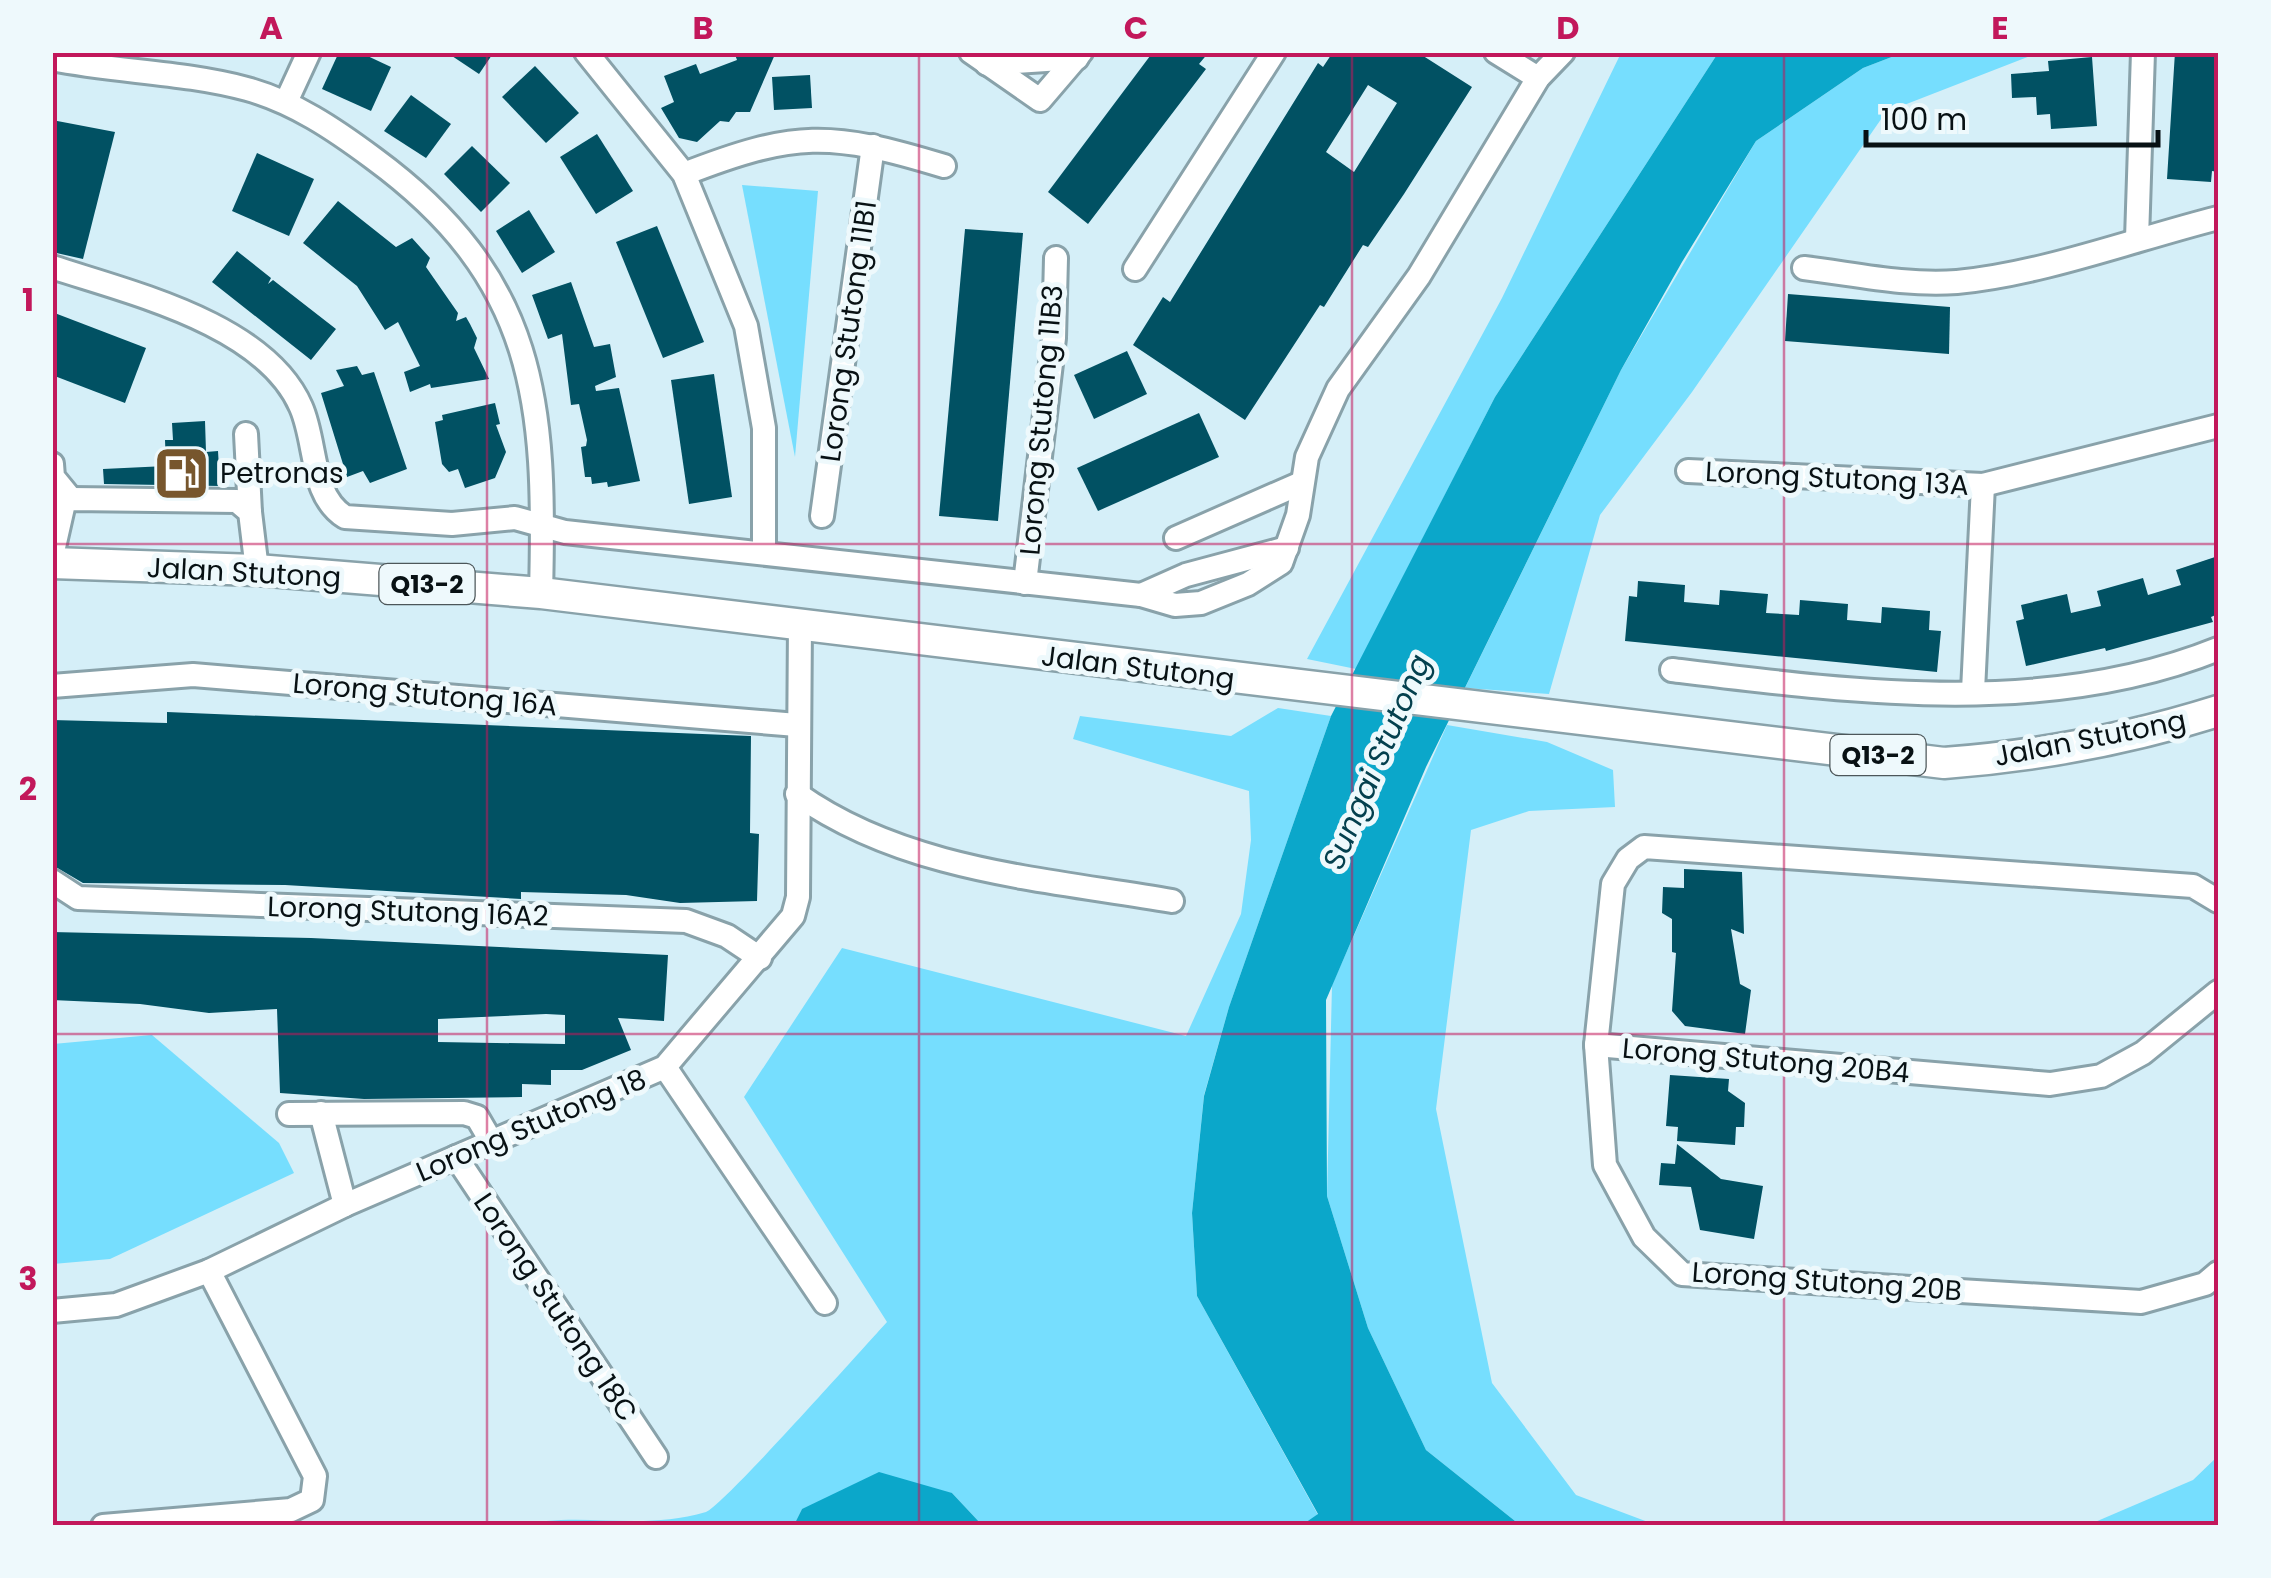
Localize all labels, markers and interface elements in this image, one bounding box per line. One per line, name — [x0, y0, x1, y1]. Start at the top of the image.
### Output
text: A — [259, 5, 283, 50]
text: B — [692, 5, 714, 50]
text: C — [1124, 5, 1148, 50]
text: D — [1556, 5, 1580, 50]
text: E — [1991, 5, 2009, 50]
scale bar — [1866, 85, 2158, 147]
text: 100 m — [1881, 98, 1967, 141]
street label: Lorong Stutong 11B1 — [811, 198, 886, 464]
text: 1 — [22, 277, 34, 322]
street label: Lorong Stutong 11B3 — [1010, 283, 1073, 557]
fuel station icon: Petronas — [151, 443, 211, 503]
street label: Lorong Stutong 13A — [1704, 452, 1970, 505]
place label: Petronas — [220, 454, 344, 493]
street label: Jalan Stutong — [146, 548, 342, 597]
road number: Q13-2 — [380, 564, 474, 604]
street label: Jalan Stutong — [1039, 636, 1237, 699]
water label: Sungai Stutong — [1312, 648, 1441, 876]
street label: Lorong Stutong 16A — [291, 664, 559, 725]
street label: Jalan Stutong — [1991, 701, 2189, 776]
road number: Q13-2 — [1830, 735, 1926, 775]
text: 2 — [19, 766, 37, 811]
street label: Lorong Stutong 16A2 — [267, 887, 549, 936]
street label: Lorong Stutong 20B4 — [1621, 1029, 1911, 1092]
street label: Lorong Stutong 18 — [410, 1059, 652, 1192]
street label: Lorong Stutong 18C — [465, 1185, 647, 1429]
street label: Lorong Stutong 20B — [1691, 1253, 1963, 1310]
text: 3 — [18, 1256, 38, 1301]

